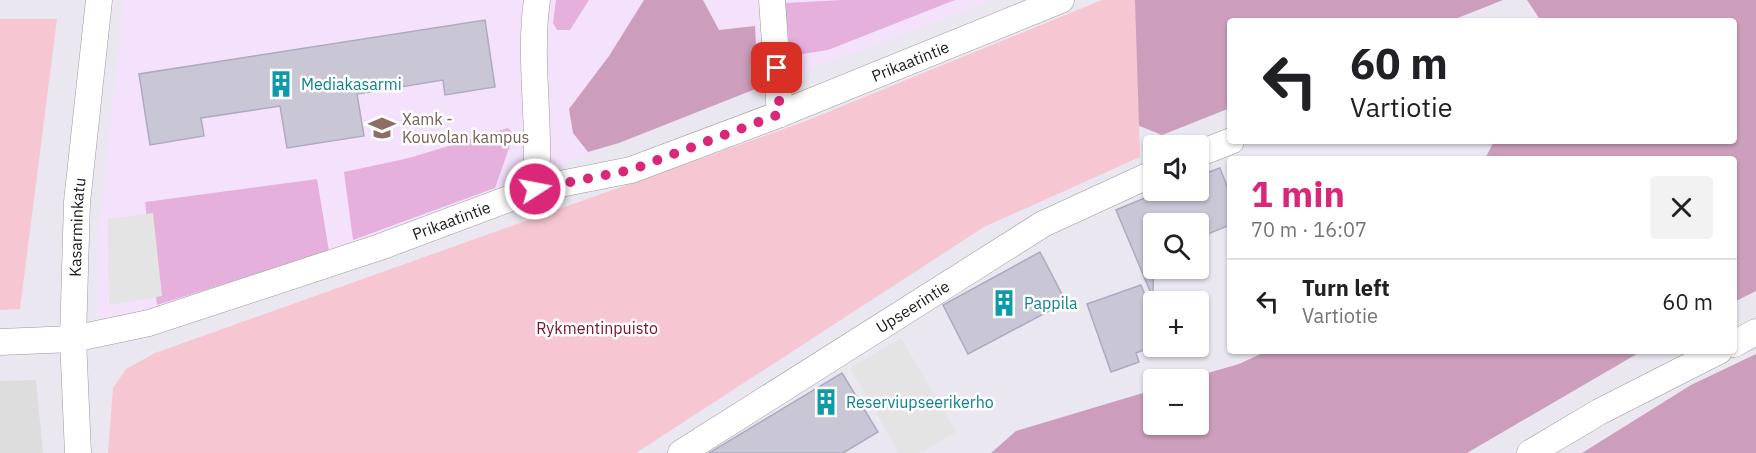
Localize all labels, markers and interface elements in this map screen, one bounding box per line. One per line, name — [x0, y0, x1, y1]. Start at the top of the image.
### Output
street label: Prikaatintie — [868, 36, 952, 86]
text: 60 m — [1350, 36, 1448, 91]
pin — [751, 42, 802, 93]
icon: left — [1251, 42, 1329, 120]
icon: arrive — [760, 51, 793, 84]
building icon: Mediakasarmi — [266, 69, 296, 99]
place label: Mediakasarmi — [301, 74, 402, 94]
text: Vartiotie — [1350, 89, 1452, 124]
place label: Xamk - Kouvolan kampus — [402, 109, 529, 147]
school or university icon: Xamk - Kouvolan kampus — [367, 113, 397, 143]
map controls — [1143, 135, 1209, 435]
button: sound — [1143, 135, 1209, 201]
position arrow — [503, 157, 567, 221]
text: 1 min — [1251, 170, 1345, 217]
button: close — [1650, 176, 1713, 239]
street label: Kasarminkatu — [65, 177, 90, 277]
street label: Prikaatintie — [409, 197, 493, 244]
button: search — [1143, 213, 1209, 279]
text: 70 m · 16:07 — [1251, 216, 1367, 243]
text: Turn left — [1302, 273, 1390, 302]
street label: Upseerintie — [872, 276, 953, 337]
icon: left — [1251, 285, 1284, 318]
text: 60 m — [1662, 287, 1713, 316]
building icon: Pappila — [989, 288, 1019, 318]
button: + — [1143, 291, 1209, 357]
place label: Pappila — [1024, 293, 1078, 313]
text: Vartiotie — [1302, 302, 1378, 329]
park label: Rykmentinpuisto — [536, 318, 658, 338]
button: − — [1143, 369, 1209, 435]
building icon: Reserviupseerikerho — [811, 387, 841, 417]
place label: Reserviupseerikerho — [846, 392, 994, 412]

